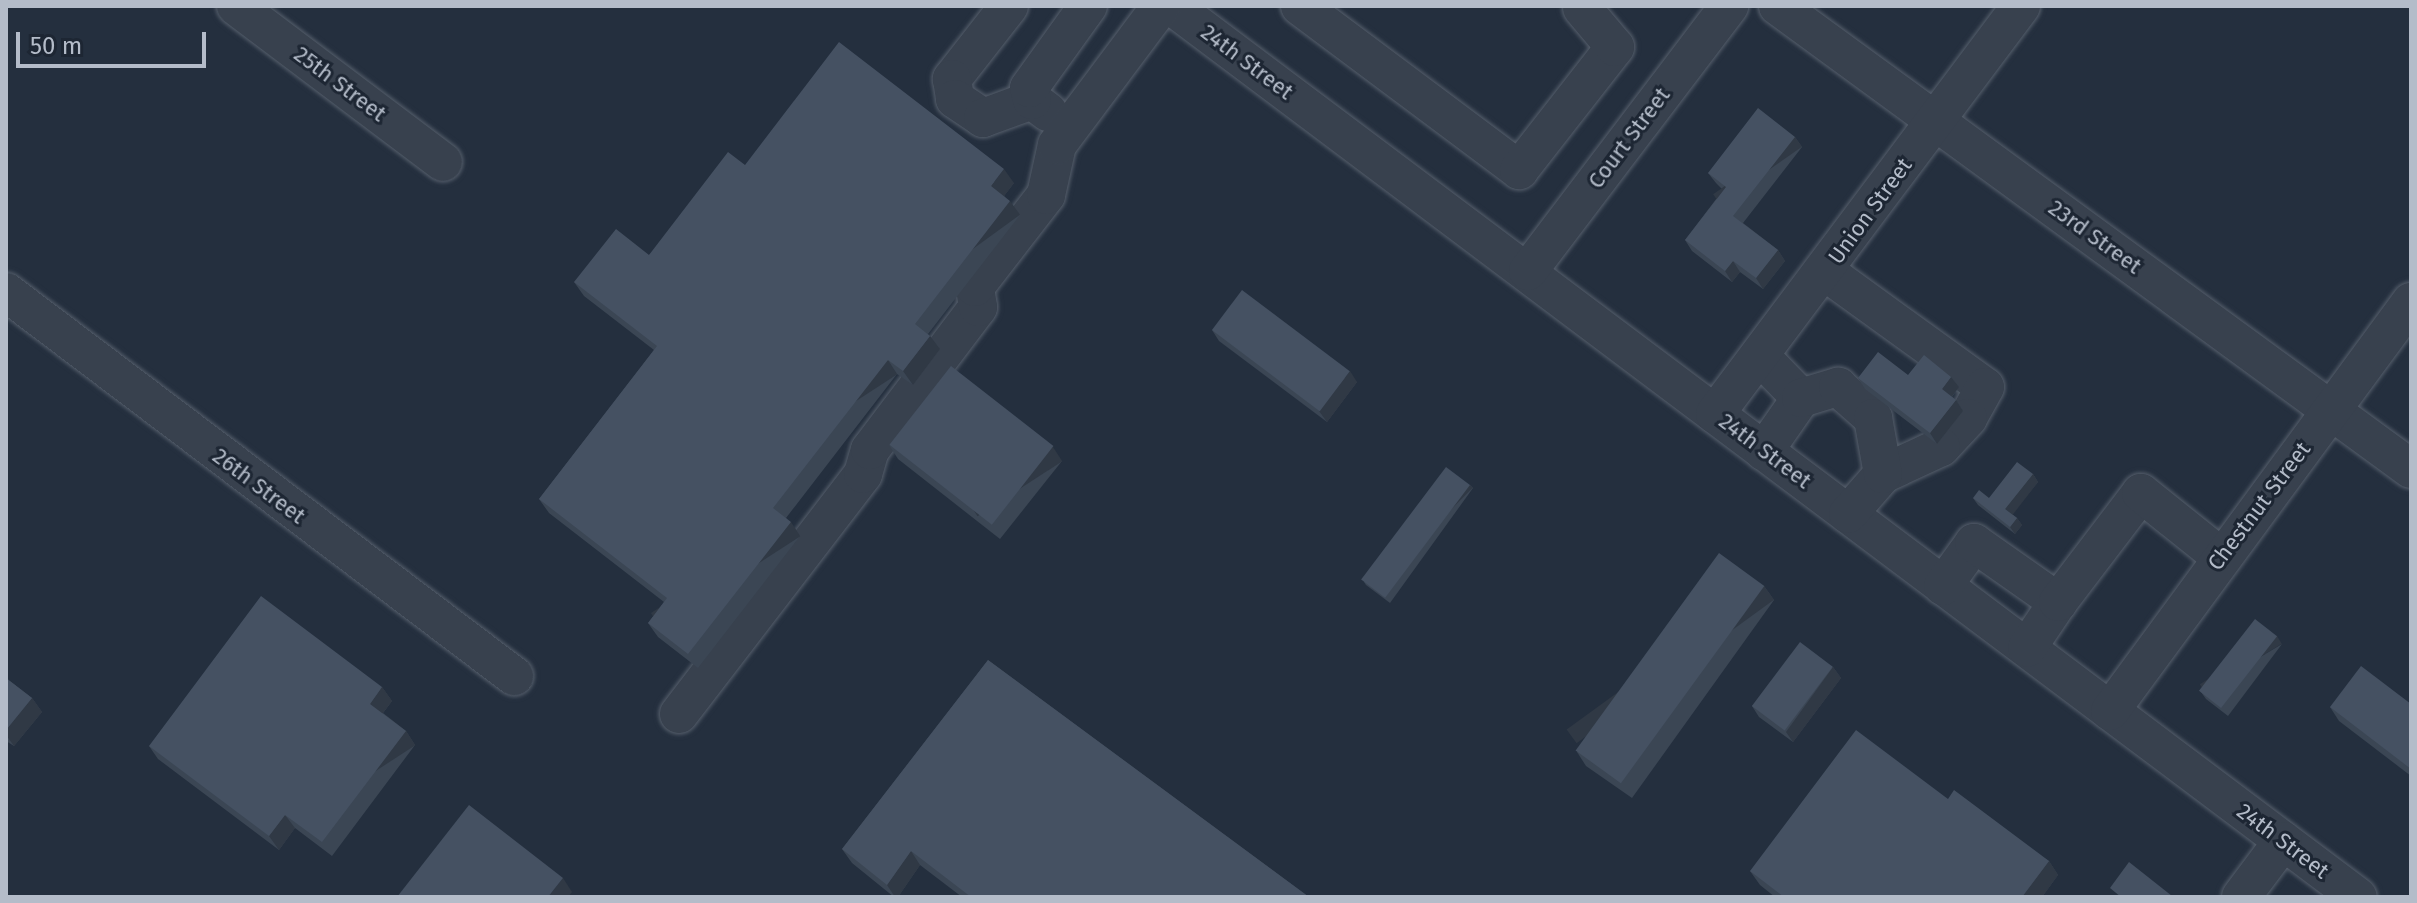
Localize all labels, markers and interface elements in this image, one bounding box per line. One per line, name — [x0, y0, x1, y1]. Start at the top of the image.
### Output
scale bar — [20, 16, 210, 66]
street label: 24th Street — [1196, 19, 1298, 105]
text: 50 m — [30, 32, 82, 60]
street label: 25th Street — [289, 41, 391, 127]
street label: Court Street — [1583, 82, 1675, 194]
street label: Union Street — [1823, 153, 1917, 269]
street label: 23rd Street — [2043, 195, 2147, 279]
street label: 24th Street — [1714, 408, 1816, 494]
street label: Chestnut Street — [2202, 436, 2316, 576]
street label: 26th Street — [208, 443, 310, 529]
street label: 24th Street — [2232, 798, 2334, 884]

